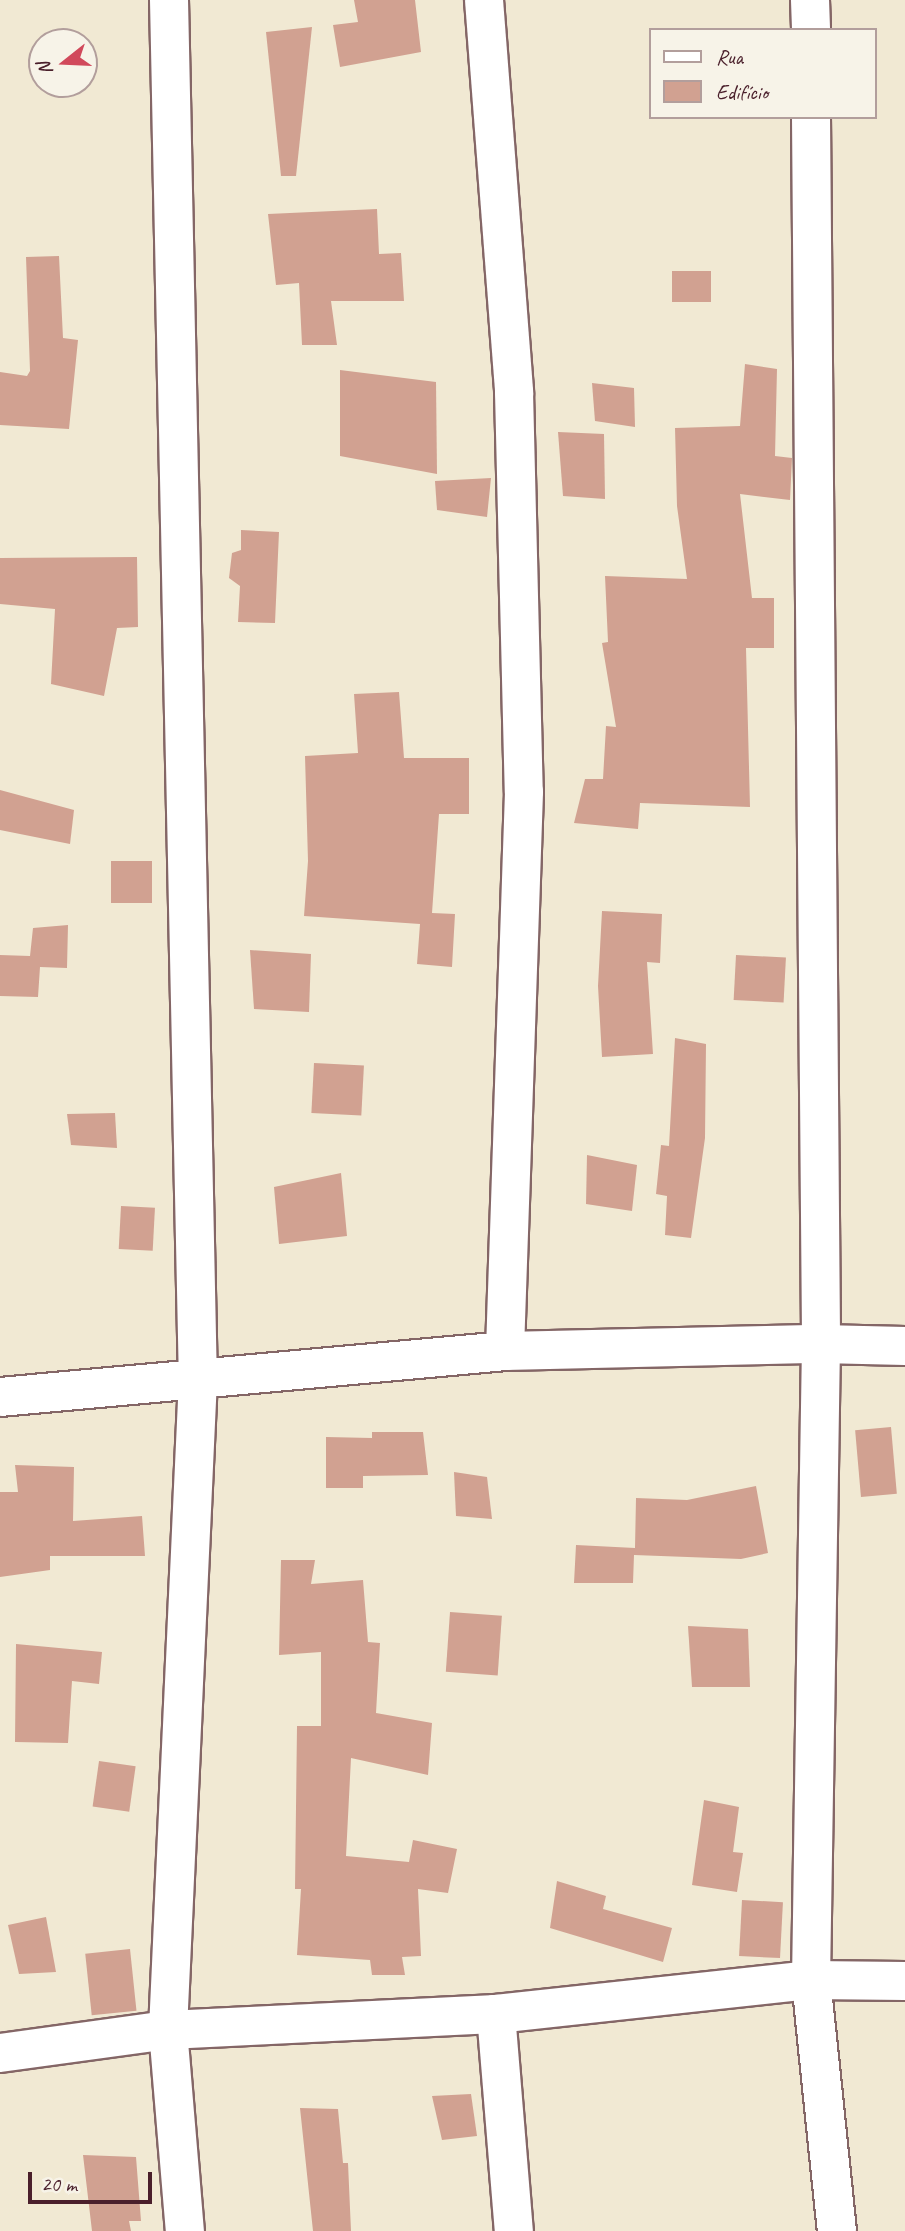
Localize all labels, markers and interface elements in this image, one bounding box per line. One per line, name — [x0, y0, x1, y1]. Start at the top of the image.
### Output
north arrow — [28, 28, 98, 98]
legend — [650, 28, 877, 119]
text: Rua — [716, 44, 743, 70]
text: N — [32, 60, 58, 78]
text: Edifício — [716, 79, 768, 105]
scale bar — [32, 2158, 156, 2202]
text: 20 m — [41, 2171, 77, 2197]

